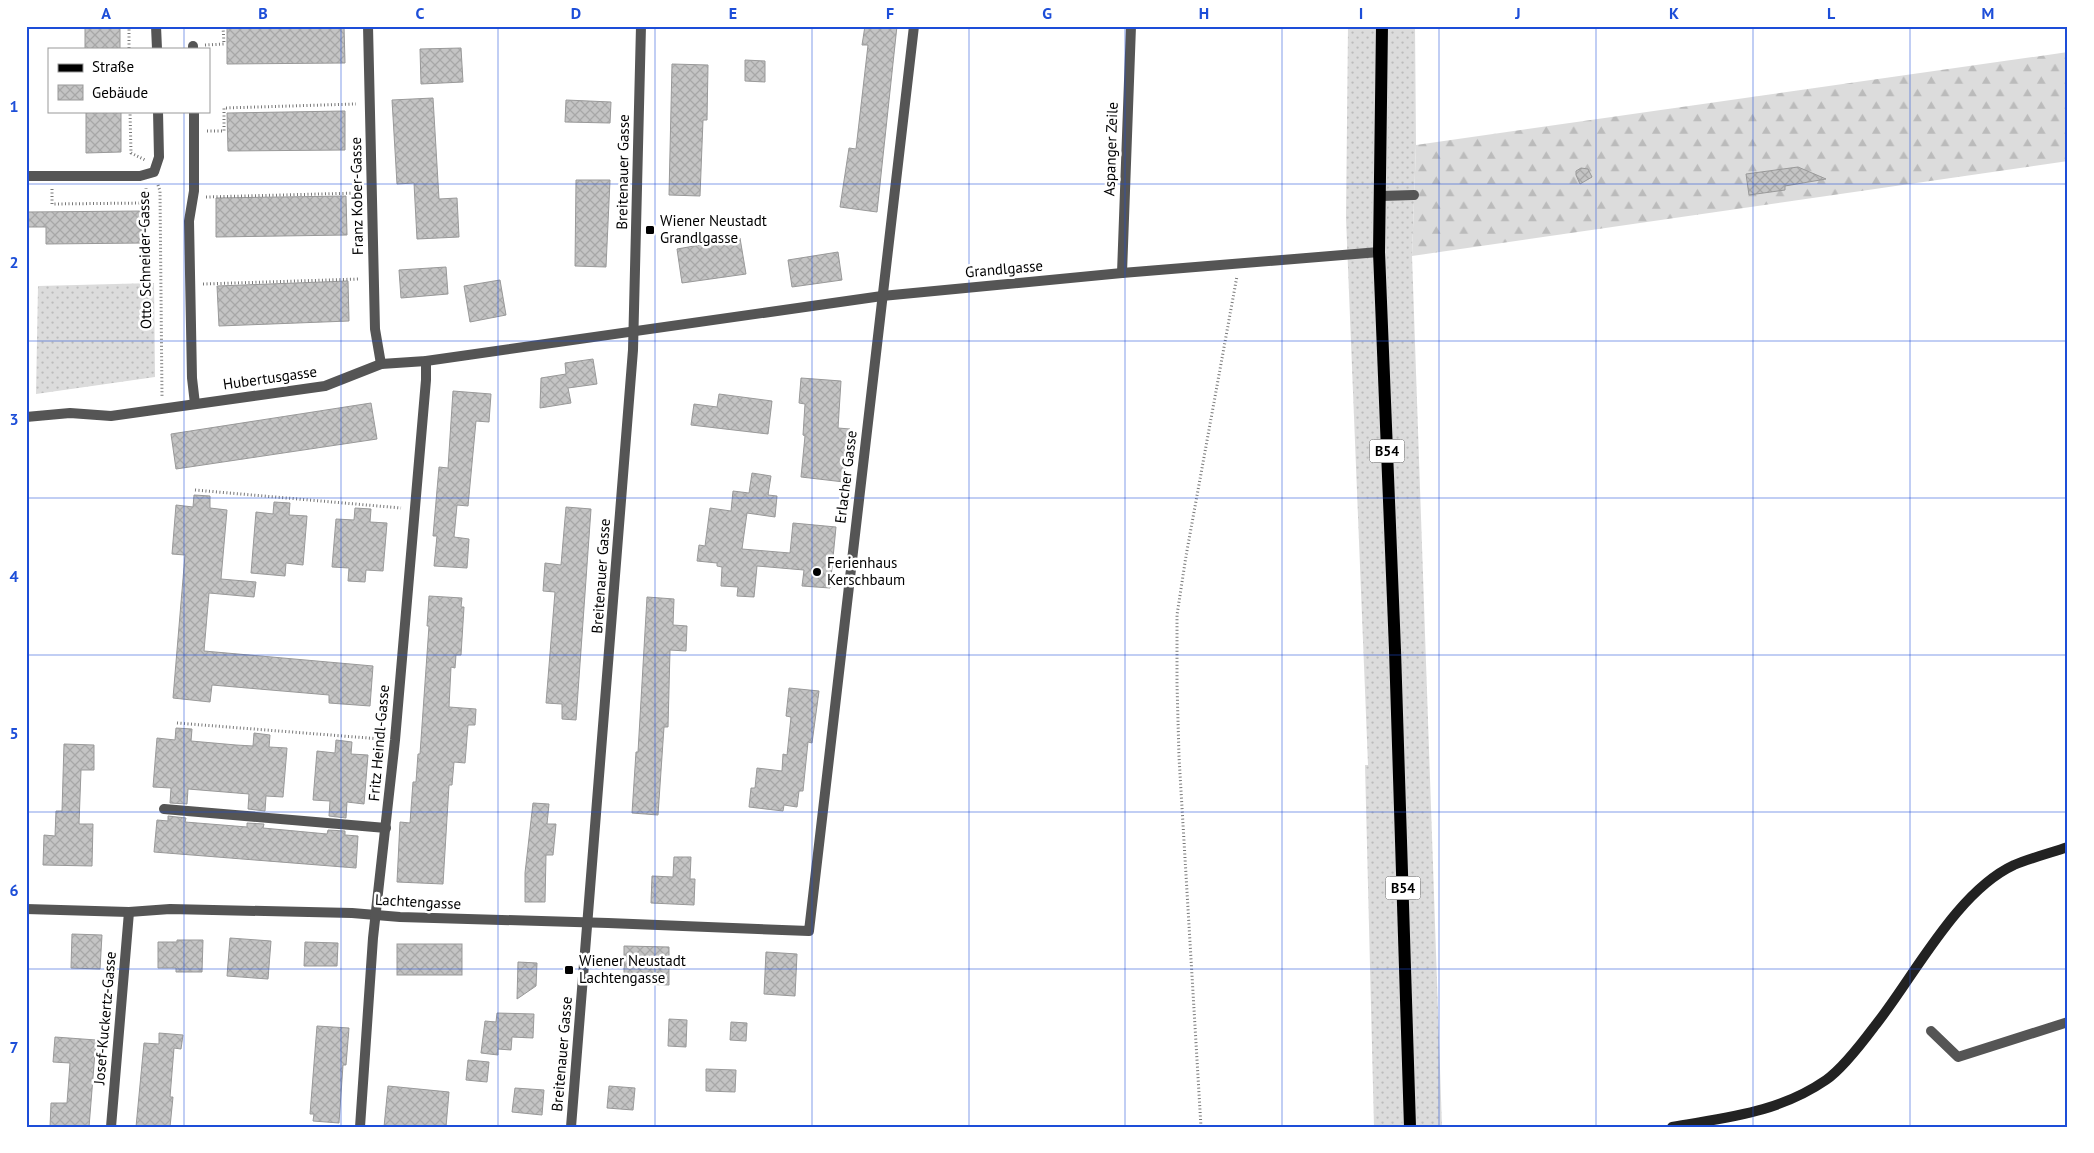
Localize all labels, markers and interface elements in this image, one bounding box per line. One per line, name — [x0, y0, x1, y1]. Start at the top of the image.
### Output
text: A — [101, 3, 111, 23]
text: B — [258, 3, 268, 23]
text: C — [416, 3, 425, 23]
text: D — [571, 3, 581, 23]
text: E — [729, 3, 737, 23]
text: F — [886, 3, 894, 23]
text: G — [1042, 3, 1052, 23]
text: H — [1199, 3, 1209, 23]
text: I — [1359, 3, 1363, 23]
text: J — [1514, 3, 1521, 23]
text: K — [1669, 3, 1679, 23]
text: L — [1827, 3, 1836, 23]
text: M — [1982, 3, 1994, 23]
legend — [48, 48, 210, 112]
text: Straße — [92, 57, 134, 76]
text: Gebäude — [92, 83, 148, 102]
text: 1 — [9, 96, 19, 116]
street label: Aspanger Zeile — [1099, 102, 1122, 196]
street label: Breitenauer Gasse — [612, 114, 633, 230]
street label: Franz Kober-Gasse — [346, 137, 367, 255]
street label: Otto Schneider-Gasse — [134, 191, 155, 329]
place label: Wiener Neustadt Grandlgasse — [660, 211, 767, 247]
marker: Wiener Neustadt Grandlgasse — [644, 224, 656, 236]
text: 2 — [9, 252, 19, 272]
street label: Grandlgasse — [964, 256, 1044, 281]
street label: Hubertusgasse — [222, 362, 318, 394]
text: 3 — [9, 409, 19, 429]
street label: Erlacher Gasse — [830, 429, 861, 525]
road number: B54 — [1370, 440, 1404, 462]
street label: Breitenauer Gasse — [587, 518, 614, 634]
place label: Ferienhaus Kerschbaum — [827, 553, 905, 589]
text: 4 — [9, 566, 19, 586]
marker: Ferienhaus Kerschbaum — [811, 566, 823, 578]
street label: Fritz Heindl-Gasse — [364, 684, 393, 802]
text: 5 — [9, 723, 19, 743]
road number: B54 — [1386, 876, 1420, 900]
text: 6 — [9, 880, 19, 900]
street label: Lachtengasse — [374, 890, 462, 913]
street label: Josef-Kuckertz-Gasse — [89, 951, 120, 1086]
place label: Wiener Neustadt Lachtengasse — [579, 951, 686, 987]
marker: Wiener Neustadt Lachtengasse — [563, 964, 575, 976]
street label: Breitenauer Gasse — [547, 996, 576, 1112]
text: 7 — [9, 1037, 19, 1057]

